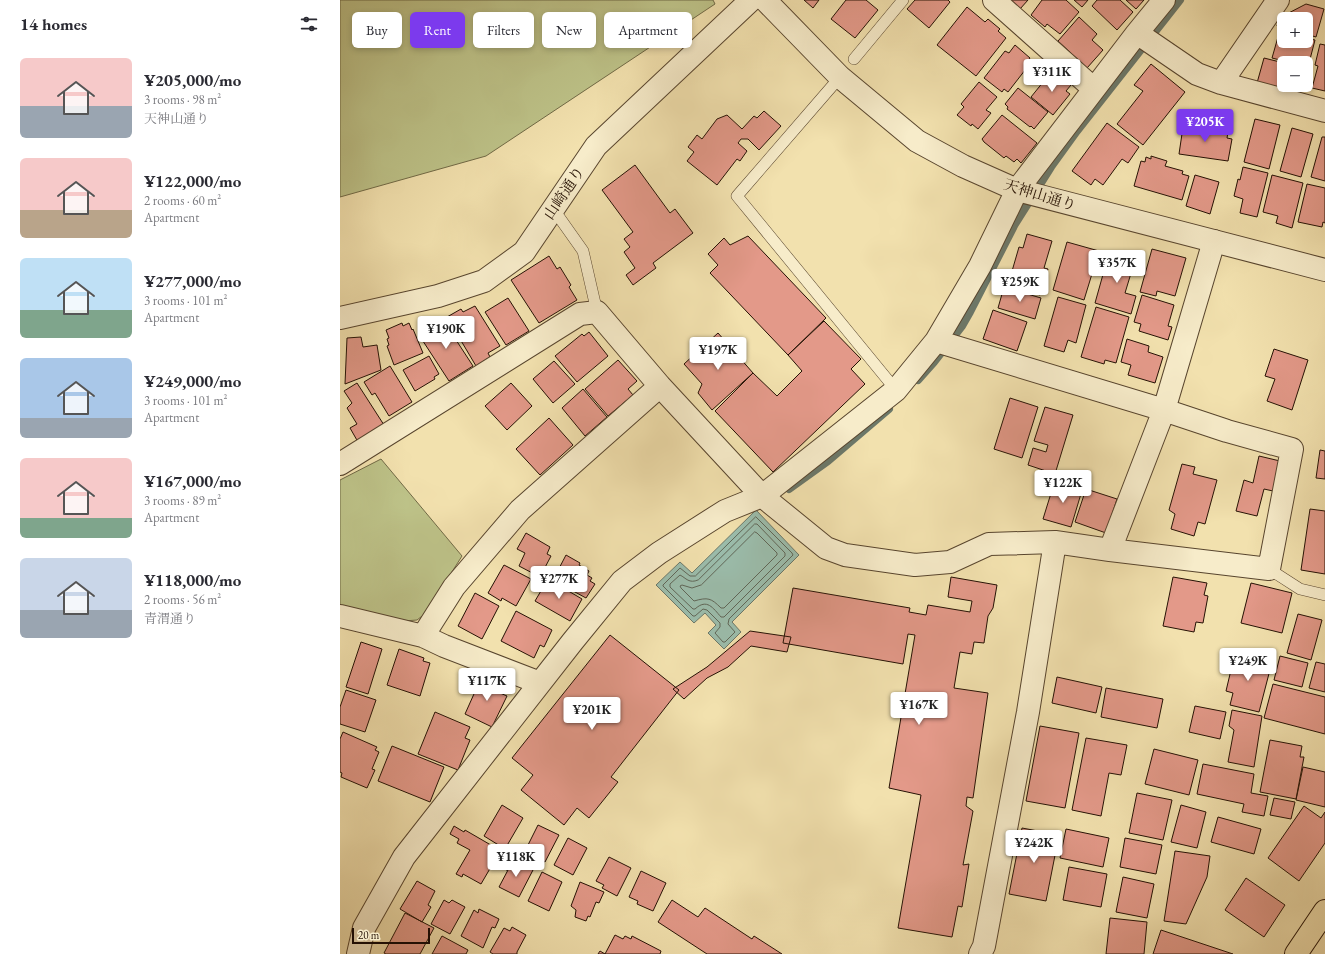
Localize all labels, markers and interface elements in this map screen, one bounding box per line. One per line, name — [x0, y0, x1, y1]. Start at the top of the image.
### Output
chip: Buy — [352, 12, 402, 48]
chip: Rent — [410, 12, 465, 48]
chip: Filters — [473, 12, 534, 48]
chip: New — [542, 12, 596, 48]
chip: Apartment — [604, 12, 692, 48]
map controls — [1277, 12, 1313, 92]
button: + — [1277, 12, 1313, 48]
text: 14 homes — [20, 13, 87, 35]
icon: filters — [298, 13, 320, 35]
button: − — [1277, 56, 1313, 92]
pin: ¥311K — [1024, 59, 1080, 93]
text: ¥311K — [1032, 63, 1072, 80]
text: ¥205,000/mo — [144, 69, 241, 91]
icon: home — [52, 74, 100, 122]
text: 3 rooms · 98 m² — [144, 91, 221, 108]
pin: ¥205K — [1177, 109, 1233, 143]
text: 天神山通り — [144, 110, 209, 127]
text: ¥205K — [1185, 113, 1225, 130]
street label: 山崎通り — [539, 163, 588, 223]
text: ¥122,000/mo — [144, 170, 241, 192]
icon: home — [52, 174, 100, 222]
street label: 天神山通り — [1001, 174, 1079, 215]
text: 2 rooms · 60 m² — [144, 192, 221, 209]
text: Apartment — [144, 209, 199, 226]
pin: ¥357K — [1089, 250, 1145, 284]
text: ¥357K — [1097, 254, 1137, 271]
pin: ¥259K — [992, 269, 1048, 303]
text: ¥277,000/mo — [144, 270, 241, 292]
text: ¥259K — [1000, 273, 1040, 290]
icon: home — [52, 274, 100, 322]
text: 3 rooms · 101 m² — [144, 292, 228, 309]
text: Apartment — [144, 309, 199, 326]
pin: ¥190K — [418, 316, 474, 350]
text: ¥190K — [426, 320, 466, 337]
pin: ¥197K — [690, 337, 746, 371]
text: ¥197K — [698, 341, 738, 358]
text: ¥249,000/mo — [144, 370, 241, 392]
icon: home — [52, 374, 100, 422]
text: 3 rooms · 101 m² — [144, 392, 228, 409]
text: Apartment — [144, 409, 199, 426]
text: ¥167,000/mo — [144, 470, 241, 492]
pin: ¥122K — [1035, 470, 1091, 504]
icon: home — [52, 474, 100, 522]
text: ¥122K — [1043, 474, 1083, 491]
text: 3 rooms · 89 m² — [144, 492, 221, 509]
text: Apartment — [144, 509, 199, 526]
pin: ¥277K — [531, 566, 587, 600]
text: ¥118,000/mo — [144, 569, 241, 591]
text: ¥277K — [539, 570, 579, 587]
icon: home — [52, 574, 100, 622]
text: 2 rooms · 56 m² — [144, 591, 221, 608]
text: 青渭通り — [144, 610, 196, 627]
pin: ¥249K — [1220, 648, 1276, 682]
text: ¥249K — [1228, 652, 1268, 669]
pin: ¥117K — [459, 668, 515, 702]
text: ¥117K — [467, 672, 507, 689]
pin: ¥167K — [891, 692, 947, 726]
text: ¥167K — [899, 696, 939, 713]
pin: ¥201K — [564, 697, 620, 731]
text: ¥201K — [572, 701, 612, 718]
pin: ¥242K — [1006, 830, 1062, 864]
text: ¥242K — [1014, 834, 1054, 851]
pin: ¥118K — [488, 844, 544, 878]
text: ¥118K — [496, 848, 536, 865]
scale bar — [352, 926, 430, 945]
text: 20 m — [358, 928, 379, 942]

